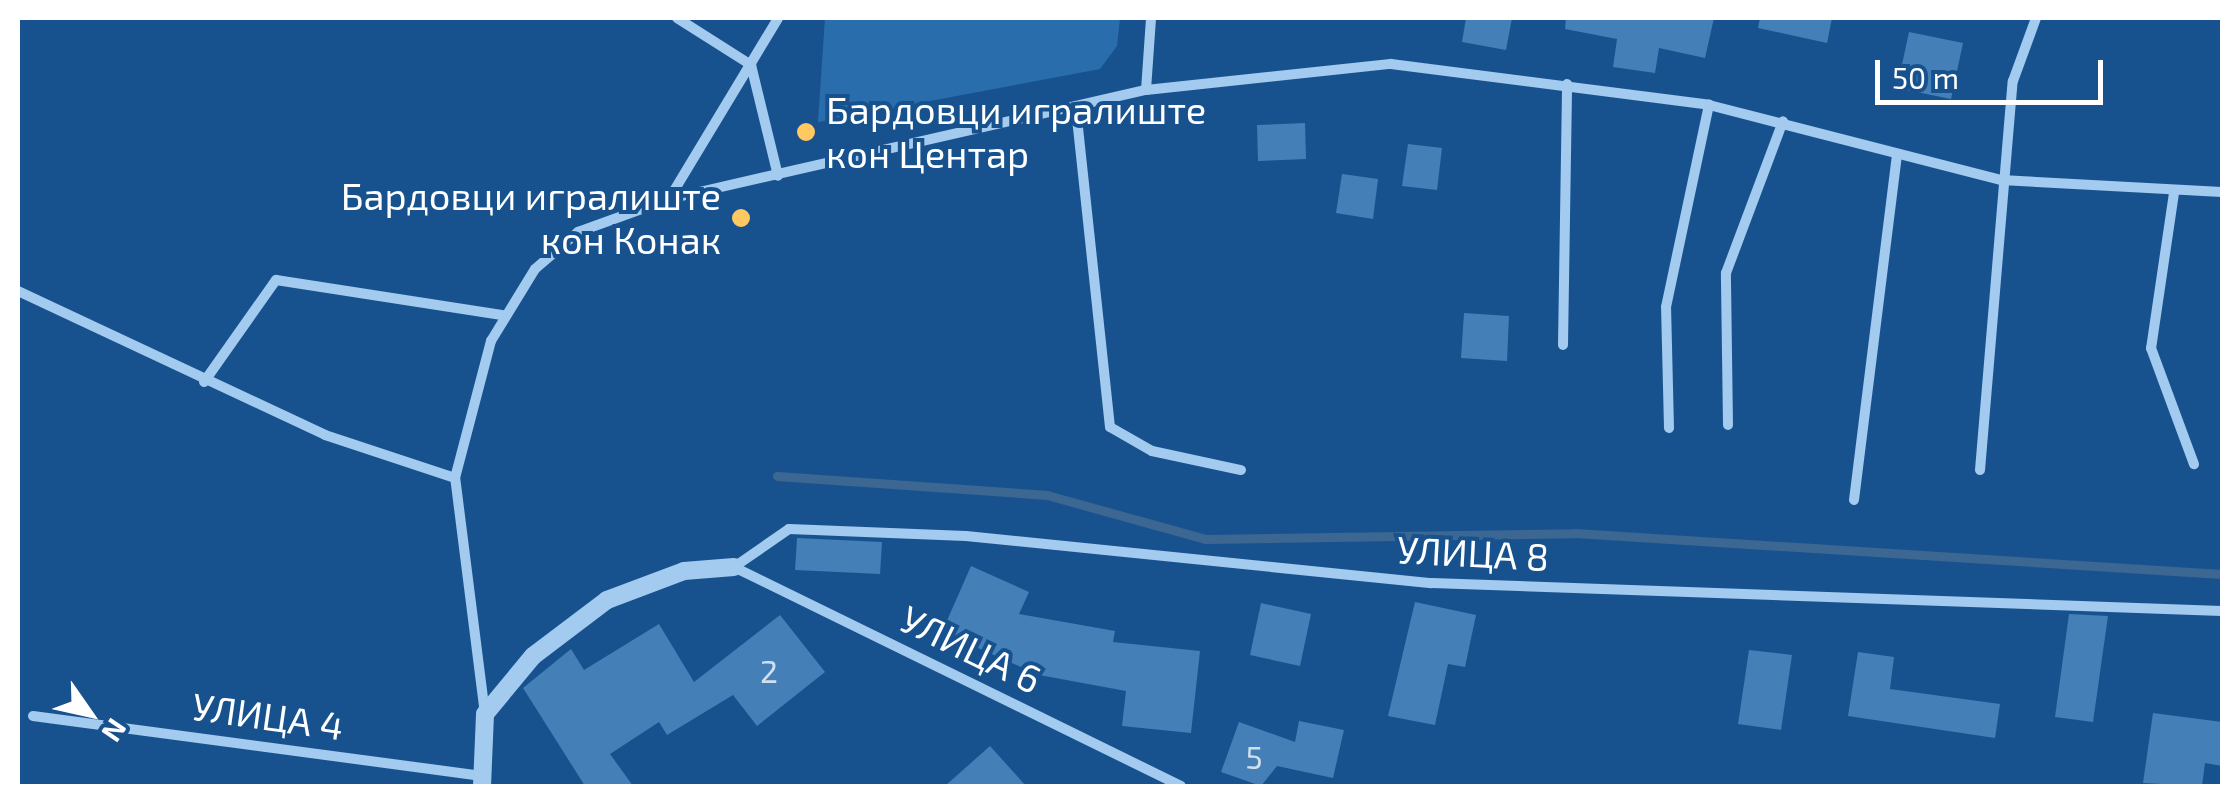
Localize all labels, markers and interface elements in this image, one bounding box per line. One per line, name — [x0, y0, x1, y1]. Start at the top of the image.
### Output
scale bar — [1880, 40, 2108, 102]
text: 50 m — [1892, 59, 1959, 95]
place label: Бардовци игралиште кон Центар — [826, 87, 1206, 176]
marker: Бардовци игралиште кон Центар — [795, 121, 817, 143]
place label: Бардовци игралиште кон Конак — [341, 173, 721, 262]
marker: Бардовци игралиште кон Конак — [730, 207, 752, 229]
street label: УЛИЦА 8 — [1396, 526, 1550, 580]
street label: УЛИЦА 6 — [893, 595, 1049, 703]
house number: 2 — [760, 651, 778, 689]
north arrow — [40, 664, 140, 764]
street label: УЛИЦА 4 — [189, 683, 347, 749]
text: N — [95, 713, 135, 749]
house number: 5 — [1245, 737, 1263, 775]

